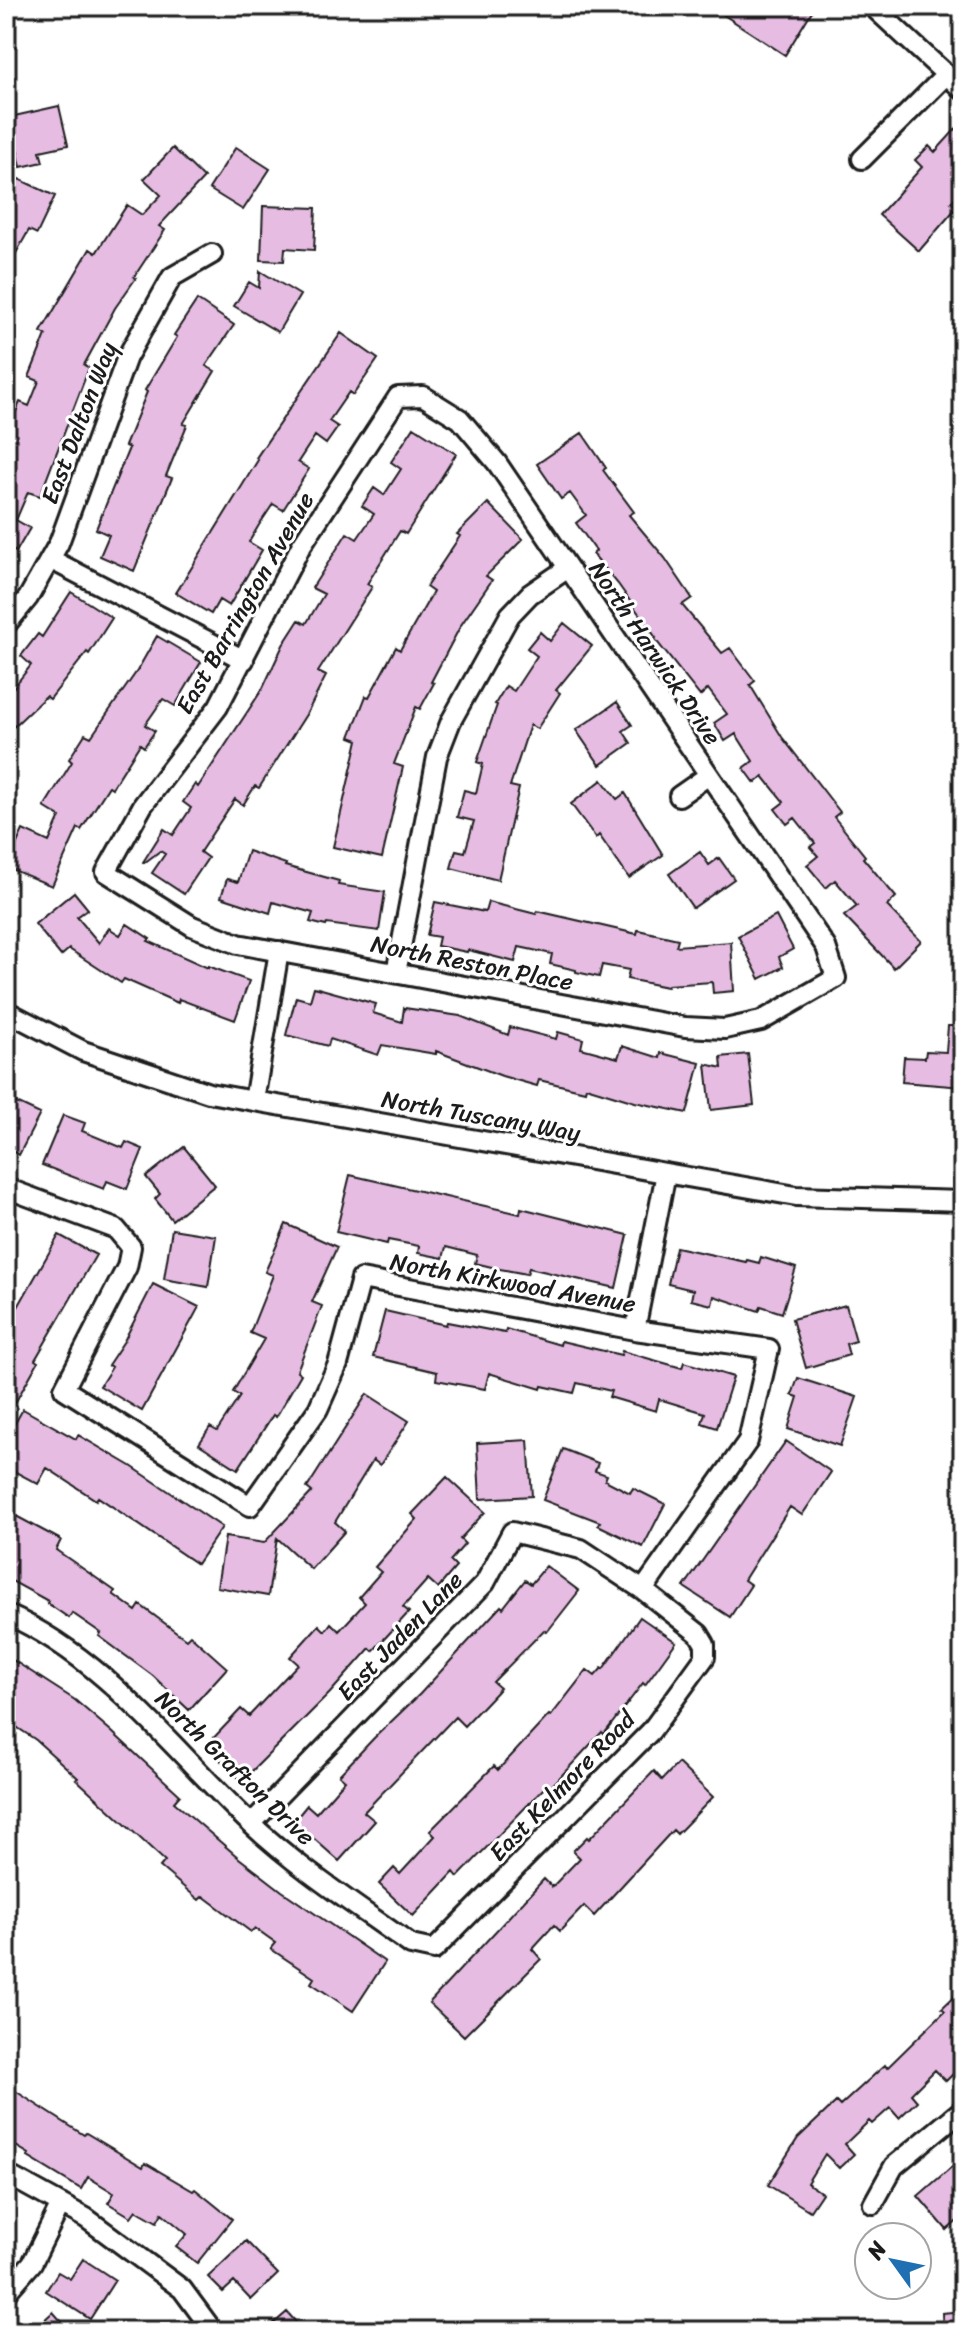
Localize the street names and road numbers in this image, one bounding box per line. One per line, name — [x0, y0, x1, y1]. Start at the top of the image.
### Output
street label: East Dalton Way — [29, 335, 129, 510]
street label: East Barrington Avenue — [164, 484, 326, 722]
street label: North Harwick Drive — [577, 552, 733, 754]
street label: North Reston Place — [367, 923, 577, 1003]
street label: North Tuscany Way — [378, 1078, 584, 1154]
street label: North Kirkwood Avenue — [387, 1241, 639, 1325]
street label: East Jaden Lane — [326, 1561, 474, 1711]
street label: North Grafton Drive — [145, 1680, 325, 1856]
street label: East Kelmore Road — [478, 1700, 646, 1871]

